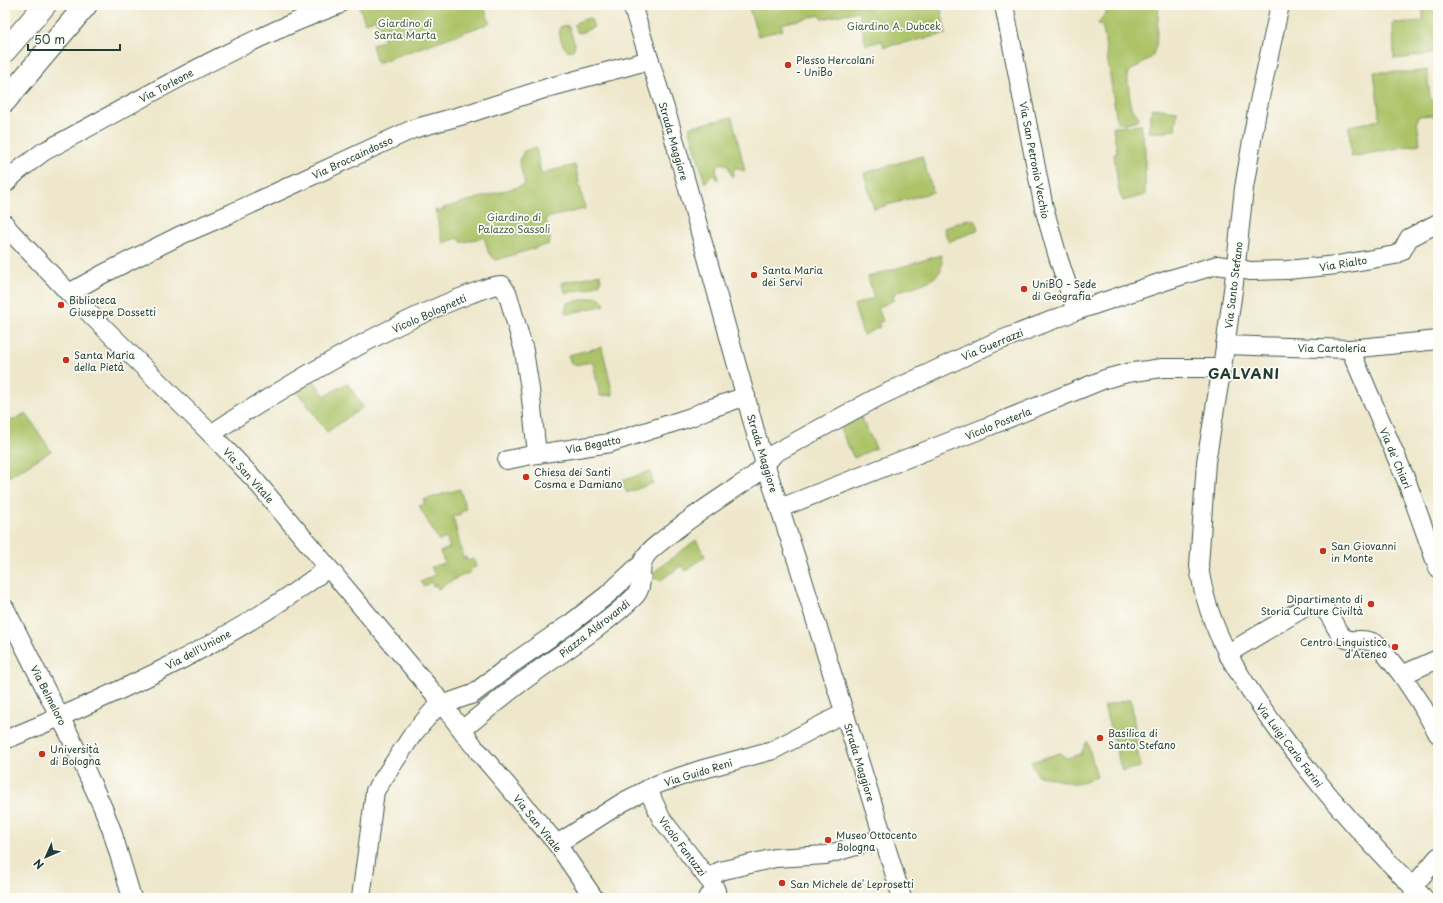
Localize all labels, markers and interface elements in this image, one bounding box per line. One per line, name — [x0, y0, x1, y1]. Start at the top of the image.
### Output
park label: Giardino di Santa Marta — [374, 15, 437, 42]
park label: Giardino A. Dubcek — [847, 18, 941, 33]
scale bar — [28, 26, 120, 52]
text: 50 m — [34, 30, 65, 48]
place label: Plesso Hercolani - UniBo — [796, 52, 874, 79]
marker: Plesso Hercolani - UniBo — [783, 60, 793, 70]
street label: Via Torleone — [136, 64, 196, 106]
street label: Strada Maggiore — [656, 100, 692, 182]
street label: Via San Petronio Vecchio — [1016, 100, 1054, 220]
street label: Via Broccaindosso — [309, 131, 395, 182]
park label: Giardino di Palazzo Sassoli — [478, 209, 550, 236]
street label: Via Santo Stefano — [1220, 240, 1246, 329]
street label: Via Rialto — [1318, 252, 1368, 274]
place label: Santa Maria dei Servi — [762, 262, 824, 289]
marker: Santa Maria dei Servi — [749, 270, 759, 280]
place label: UniBO - Sede di Geografia — [1032, 276, 1097, 303]
marker: UniBO - Sede di Geografia — [1019, 284, 1029, 294]
street label: Vicolo Bolognetti — [389, 290, 469, 336]
place label: Biblioteca Giuseppe Dossetti — [69, 292, 156, 319]
marker: Biblioteca Giuseppe Dossetti — [56, 300, 66, 310]
street label: Via Guerrazzi — [959, 324, 1025, 364]
street label: Via Cartoleria — [1298, 340, 1367, 355]
place label: Santa Maria della Pietà — [74, 347, 136, 374]
marker: Santa Maria della Pietà — [61, 355, 71, 365]
district label: GALVANI — [1208, 363, 1280, 384]
street label: Vicolo Posterla — [963, 403, 1034, 443]
street label: Strada Maggiore — [744, 412, 782, 494]
street label: Via de' Chiari — [1376, 425, 1416, 491]
street label: Via Begatto — [564, 431, 622, 457]
street label: Via San Vitale — [220, 444, 278, 506]
place label: Chiesa dei Santi Cosma e Damiano — [534, 464, 623, 491]
marker: Chiesa dei Santi Cosma e Damiano — [521, 472, 531, 482]
place label: San Giovanni in Monte — [1331, 538, 1396, 565]
marker: San Giovanni in Monte — [1318, 546, 1328, 556]
place label: Dipartimento di Storia Culture Civiltà — [1261, 591, 1364, 618]
street label: Piazza Aldrovandi — [556, 596, 633, 660]
marker: Dipartimento di Storia Culture Civiltà — [1366, 599, 1376, 609]
street label: Via dell'Unione — [163, 625, 234, 673]
place label: Centro Linguistico d'Ateneo — [1300, 634, 1387, 661]
marker: Centro Linguistico d'Ateneo — [1390, 642, 1400, 652]
street label: Via Belmeloro — [27, 662, 71, 728]
street label: Via Luigi Carlo Farini — [1253, 700, 1327, 790]
street label: Strada Maggiore — [841, 721, 879, 803]
place label: Basilica di Santo Stefano — [1108, 725, 1176, 752]
marker: Basilica di Santo Stefano — [1095, 733, 1105, 743]
place label: Università di Bologna — [50, 741, 101, 768]
marker: Università di Bologna — [37, 749, 47, 759]
street label: Via Guido Reni — [662, 754, 734, 789]
street label: Via San Vitale — [510, 791, 566, 855]
street label: Vicolo Fantuzzi — [656, 813, 711, 879]
place label: Museo Ottocento Bologna — [836, 827, 917, 854]
marker: Museo Ottocento Bologna — [823, 835, 833, 845]
north arrow — [26, 837, 66, 877]
text: N — [29, 855, 48, 874]
place label: San Michele de' Leprosetti — [790, 876, 914, 891]
marker: San Michele de' Leprosetti — [777, 878, 787, 888]

